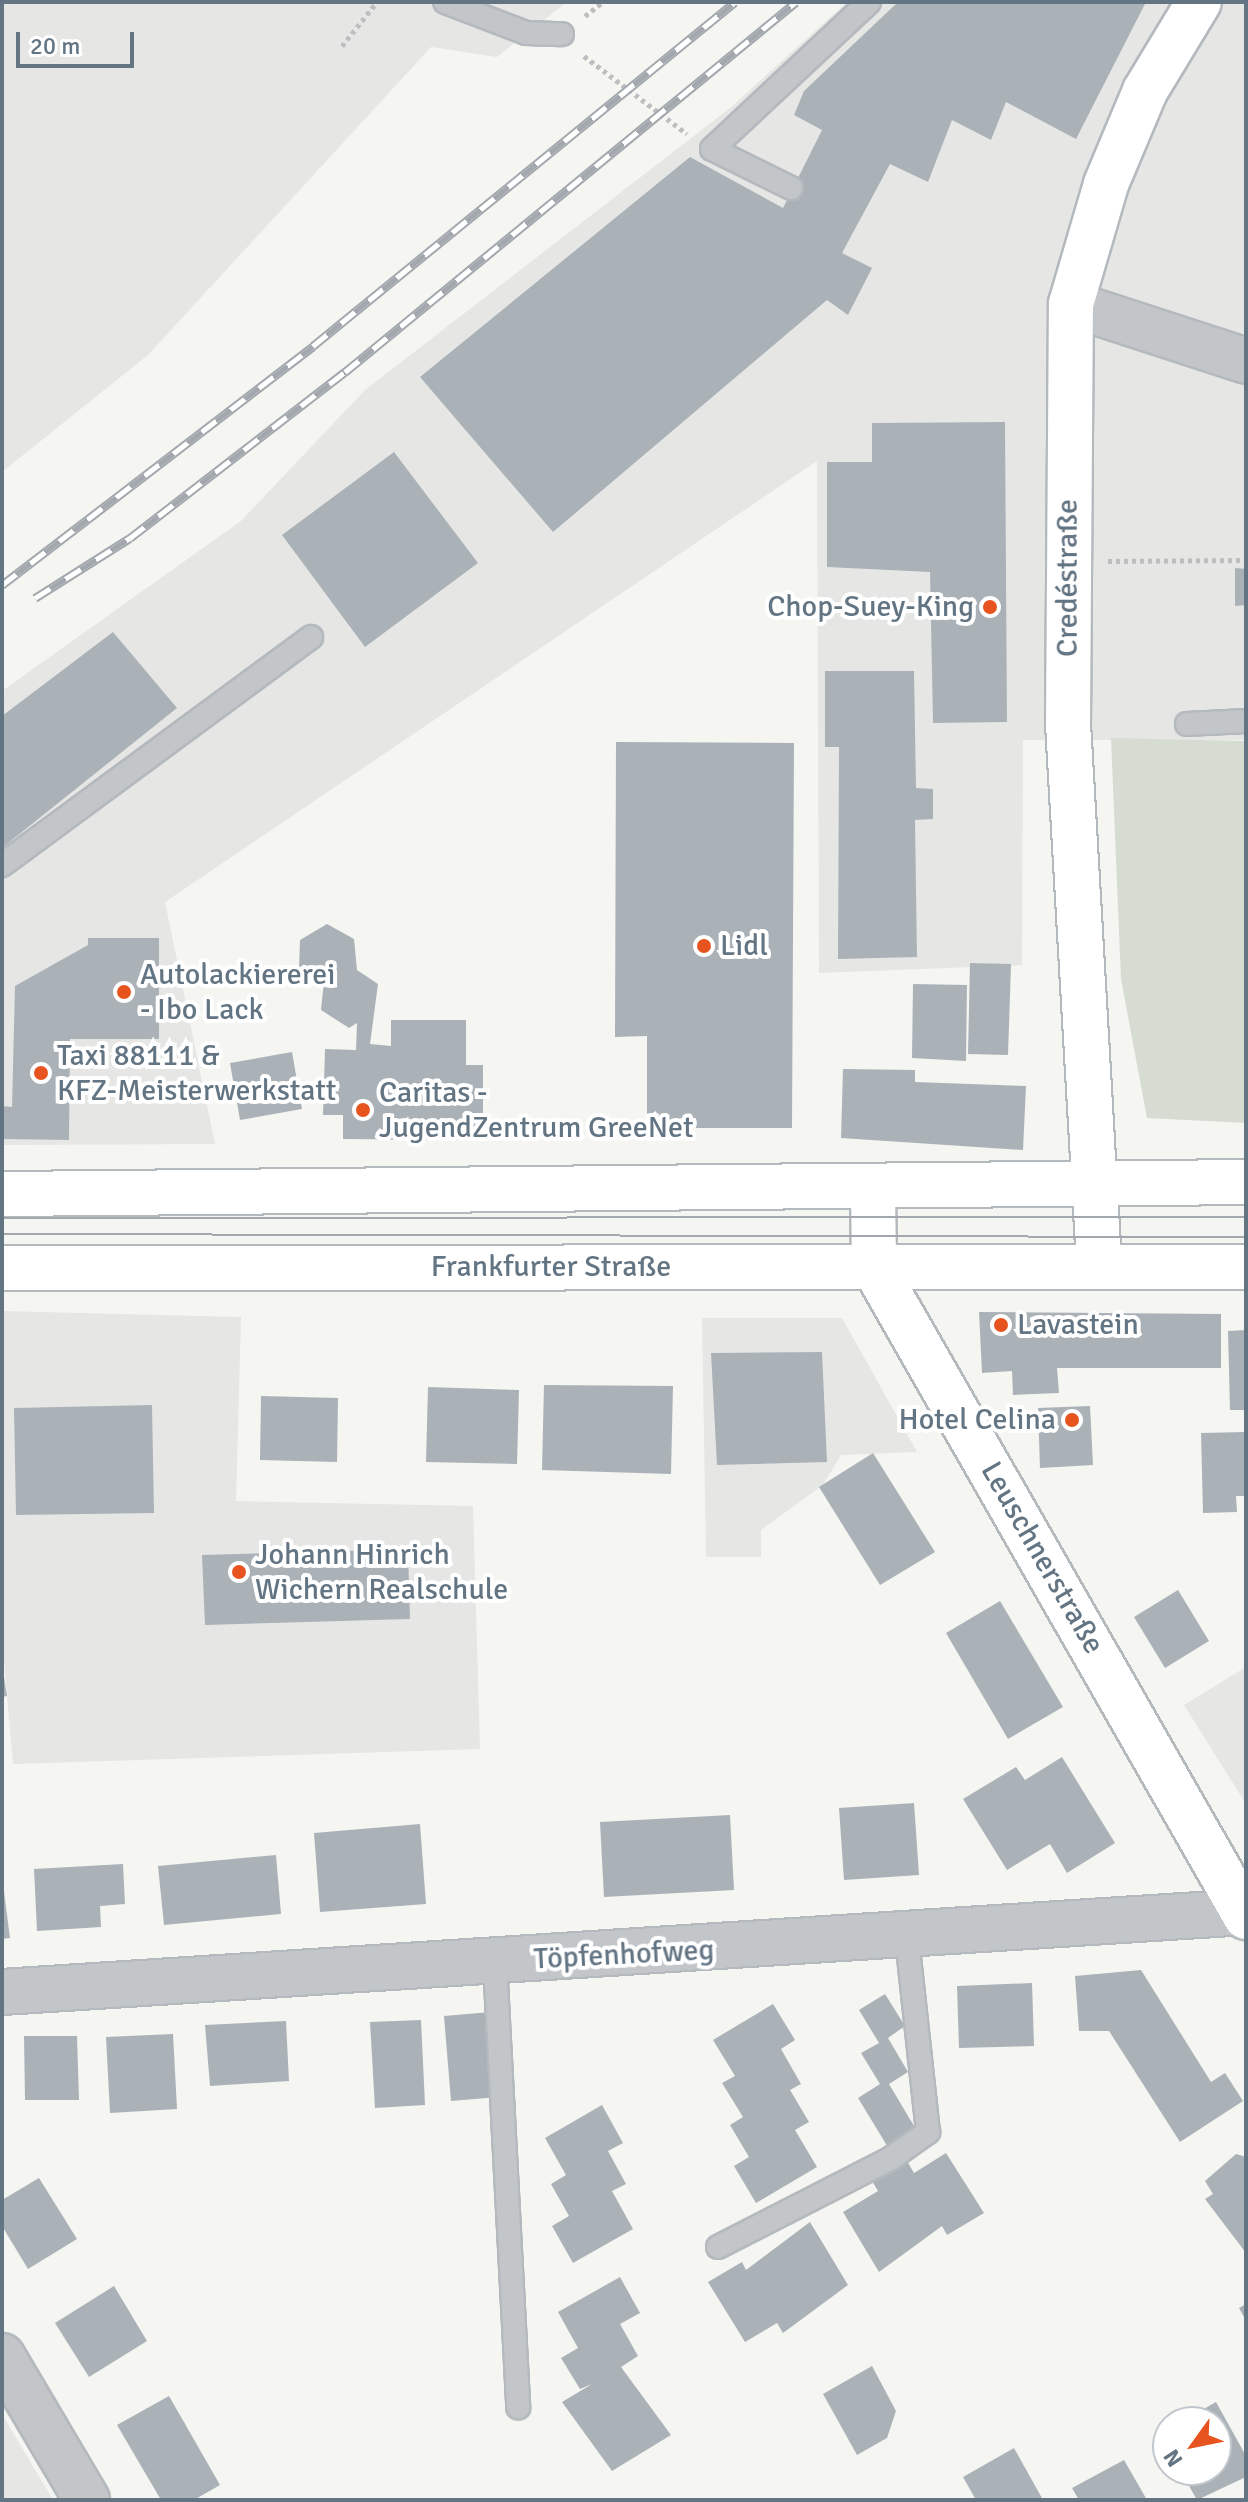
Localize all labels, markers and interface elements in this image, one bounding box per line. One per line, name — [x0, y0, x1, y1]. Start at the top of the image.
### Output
scale bar — [20, 16, 138, 66]
text: 20 m — [30, 31, 80, 61]
street label: Credéstraße — [1050, 499, 1086, 657]
place label: Chop-Suey-King — [767, 589, 974, 625]
marker: Chop-Suey-King — [981, 598, 999, 616]
place label: Lidl — [720, 928, 768, 964]
marker: Lidl — [695, 937, 713, 955]
place label: Autolackiererei - Ibo Lack — [140, 957, 335, 1028]
marker: Autolackiererei - Ibo Lack — [115, 983, 133, 1001]
place label: Taxi 88111 & KFZ-Meisterwerkstatt — [57, 1038, 336, 1108]
marker: Taxi 88111 & KFZ-Meisterwerkstatt — [32, 1064, 50, 1082]
place label: Caritas - JugendZentrum GreeNet — [379, 1075, 694, 1146]
marker: Caritas - JugendZentrum GreeNet — [354, 1101, 372, 1119]
street label: Frankfurter Straße — [431, 1249, 671, 1285]
place label: Lavastein — [1017, 1307, 1139, 1343]
marker: Lavastein — [992, 1316, 1010, 1334]
place label: Hotel Celina — [899, 1402, 1056, 1438]
marker: Hotel Celina — [1063, 1411, 1081, 1429]
street label: Leuschnerstraße — [972, 1456, 1112, 1660]
place label: Johann Hinrich Wichern Realschule — [255, 1537, 508, 1608]
marker: Johann Hinrich Wichern Realschule — [230, 1563, 248, 1581]
street label: Töpfenhofweg — [533, 1932, 715, 1978]
north arrow — [1152, 2406, 1232, 2486]
text: N — [1158, 2444, 1189, 2472]

